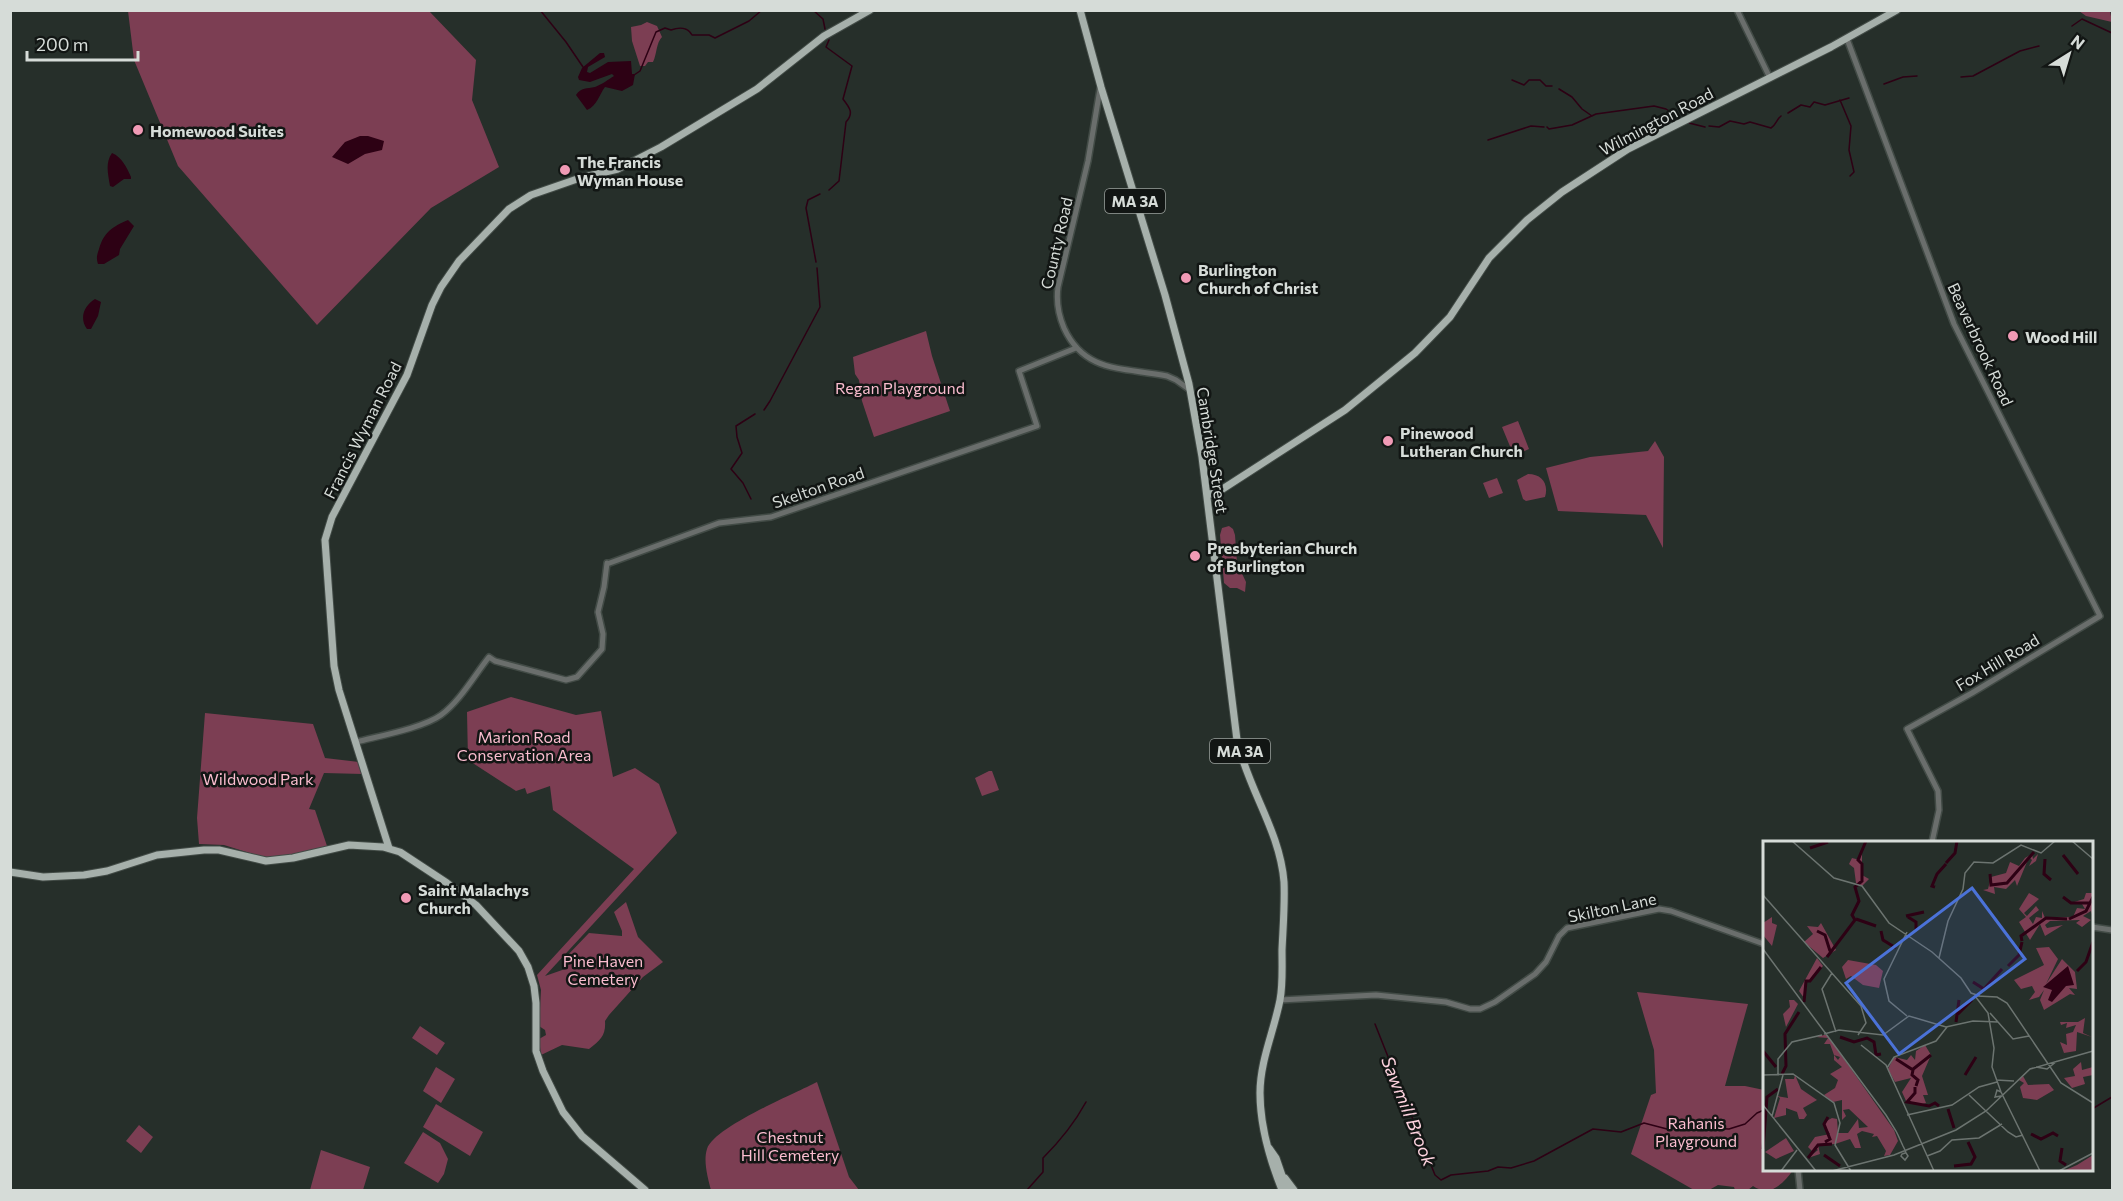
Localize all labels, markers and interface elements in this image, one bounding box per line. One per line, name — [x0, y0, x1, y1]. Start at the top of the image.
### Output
scale bar — [27, 24, 138, 62]
north arrow — [2039, 24, 2099, 84]
text: N — [2068, 30, 2089, 53]
text: 200 m — [36, 33, 89, 55]
street label: Wilmington Road — [1596, 83, 1716, 159]
place label: Homewood Suites — [150, 121, 284, 140]
marker: Homewood Suites — [131, 123, 145, 137]
place label: The Francis Wyman House — [577, 152, 683, 189]
marker: The Francis Wyman House — [558, 163, 572, 177]
road number: MA 3A — [1105, 189, 1165, 213]
street label: County Road — [1036, 195, 1076, 291]
place label: Burlington Church of Christ — [1198, 260, 1318, 297]
marker: Burlington Church of Christ — [1179, 271, 1193, 285]
street label: Beaverbrook Road — [1944, 279, 2018, 409]
place label: Wood Hill — [2025, 327, 2097, 346]
marker: Wood Hill — [2006, 329, 2020, 343]
street label: Francis Wyman Road — [319, 358, 405, 502]
park label: Regan Playground — [835, 378, 965, 397]
street label: Cambridge Street — [1194, 385, 1232, 515]
place label: Pinewood Lutheran Church — [1400, 423, 1523, 460]
marker: Pinewood Lutheran Church — [1381, 434, 1395, 448]
street label: Skelton Road — [770, 462, 866, 512]
place label: Presbyterian Church of Burlington — [1207, 538, 1357, 575]
marker: Presbyterian Church of Burlington — [1188, 549, 1202, 563]
street label: Fox Hill Road — [1952, 630, 2042, 694]
park label: Marion Road Conservation Area — [457, 727, 591, 764]
road number: MA 3A — [1210, 739, 1270, 763]
park label: Wildwood Park — [202, 769, 314, 788]
inset map — [1763, 841, 2093, 1171]
place label: Saint Malachys Church — [418, 880, 529, 917]
street label: Skilton Lane — [1566, 888, 1658, 926]
marker: Saint Malachys Church — [399, 891, 413, 905]
park label: Pine Haven Cemetery — [563, 951, 643, 988]
water label: Sawmill Brook — [1377, 1053, 1442, 1170]
park label: Rahanis Playground — [1655, 1113, 1737, 1150]
park label: Chestnut Hill Cemetery — [741, 1127, 839, 1164]

